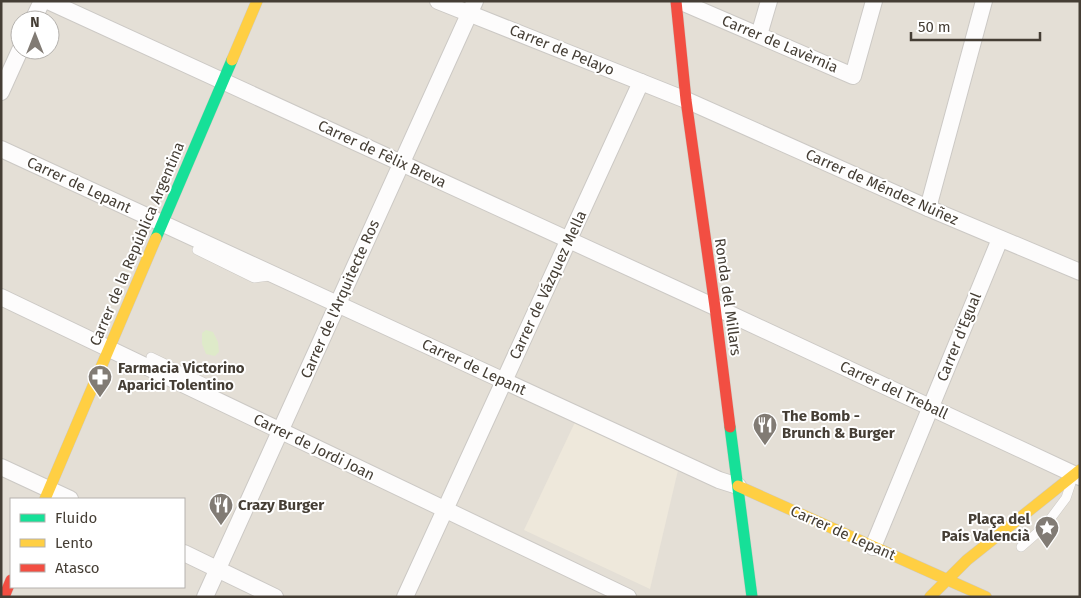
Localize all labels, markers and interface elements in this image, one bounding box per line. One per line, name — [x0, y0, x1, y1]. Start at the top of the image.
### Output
north arrow — [10, 10, 60, 60]
scale bar — [911, 10, 1040, 42]
street label: Carrer de Lavèrnia — [719, 11, 841, 77]
text: N — [30, 14, 40, 31]
text: 50 m — [918, 18, 951, 36]
street label: Carrer de Pelayo — [507, 21, 617, 79]
street label: Carrer de Fèlix Breva — [315, 116, 449, 192]
street label: Carrer de la República Argentina — [86, 139, 188, 349]
street label: Carrer de Méndez Núñez — [803, 145, 962, 229]
street label: Carrer de Lepant — [24, 153, 135, 217]
street label: Carrer de Vázquez Mella — [506, 208, 590, 362]
street label: Carrer de l'Arquitecte Ros — [297, 217, 383, 381]
street label: Ronda del Millars — [711, 237, 745, 357]
street label: Carrer d'Egual — [933, 289, 985, 384]
street label: Carrer de Lepant — [419, 335, 530, 399]
street label: Carrer del Treball — [837, 357, 952, 423]
place label: Farmacia Victorino Aparici Tolentino — [117, 359, 245, 394]
pharmacy icon: Farmacia Victorino Aparici Tolentino — [87, 364, 113, 398]
place label: The Bomb - Brunch & Burger — [782, 407, 896, 442]
street label: Carrer de Jordi Joan — [250, 410, 378, 484]
restaurant icon: The Bomb - Brunch & Burger — [752, 412, 778, 446]
restaurant icon: Crazy Burger — [208, 492, 234, 526]
place label: Crazy Burger — [238, 496, 325, 514]
legend — [10, 498, 185, 588]
street label: Carrer de Lepant — [788, 502, 899, 564]
text: Fluido — [55, 509, 97, 527]
place label: Plaça del País Valencià — [942, 510, 1031, 545]
place icon: Plaça del País Valencià — [1034, 515, 1060, 549]
text: Lento — [55, 534, 93, 552]
text: Atasco — [55, 559, 100, 577]

